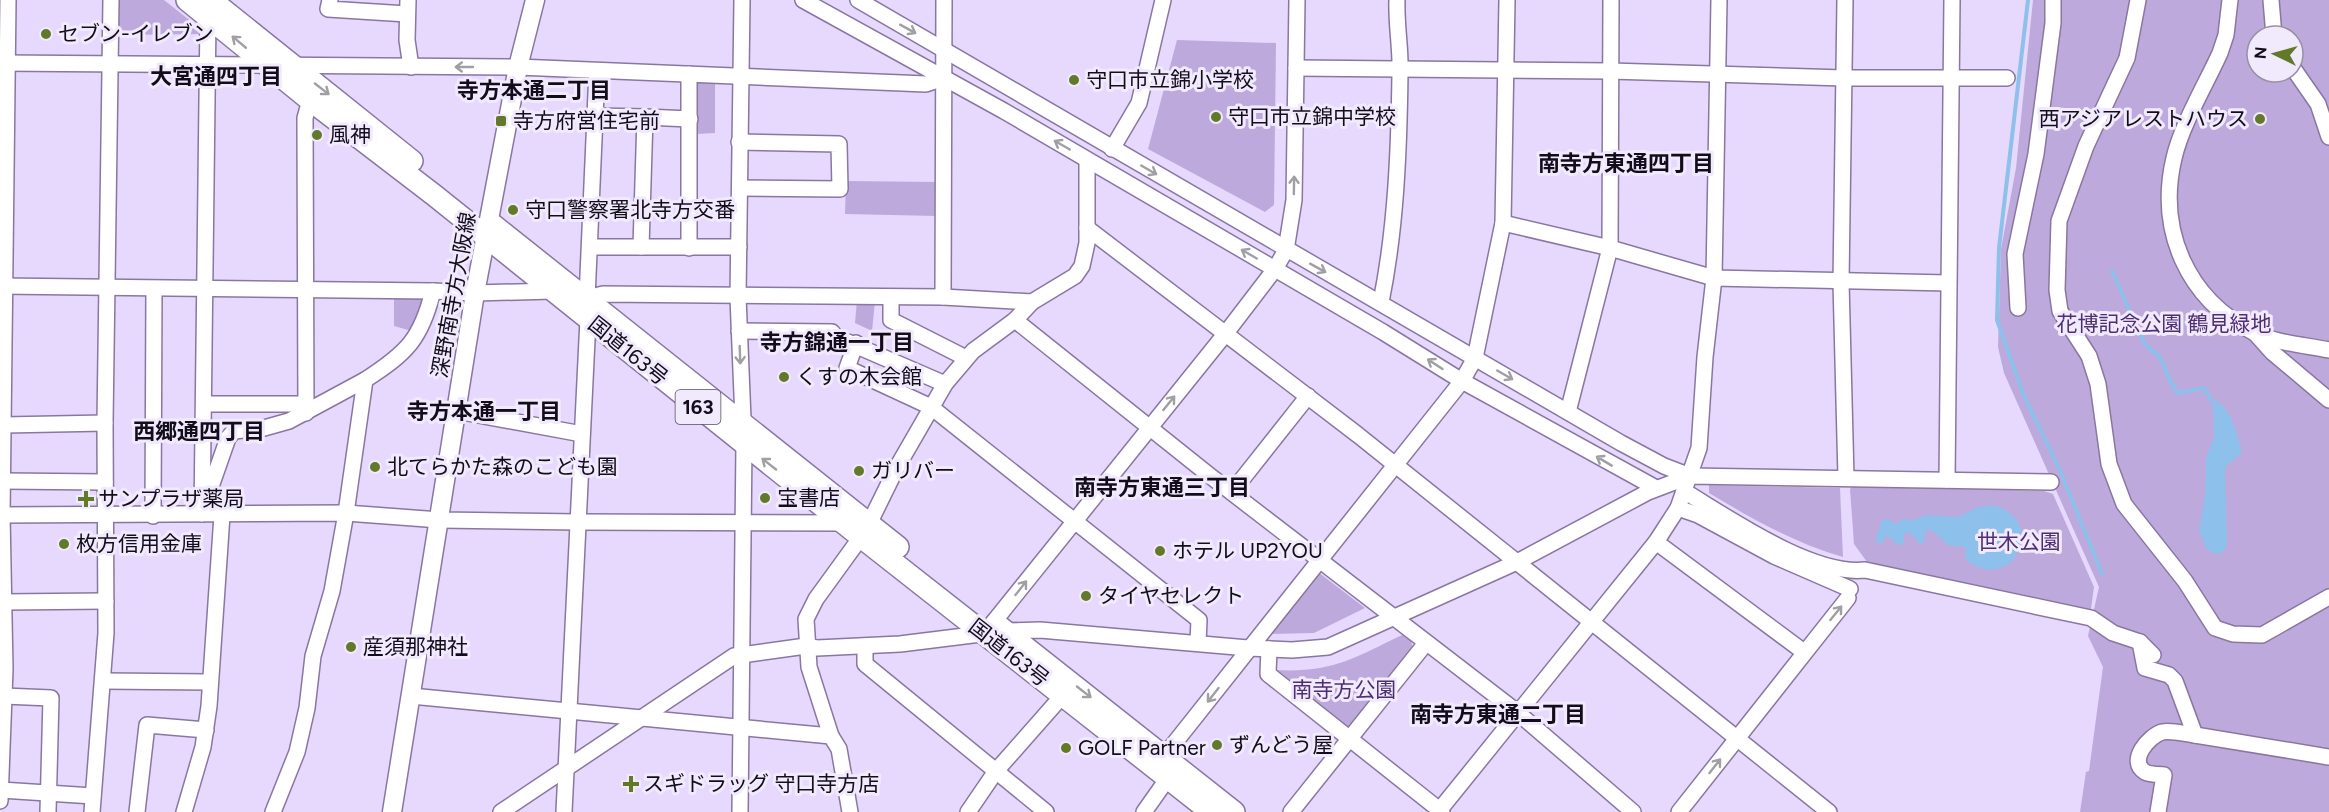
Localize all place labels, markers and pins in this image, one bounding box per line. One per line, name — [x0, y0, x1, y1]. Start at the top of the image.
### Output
place label: セブン-イレブン — [58, 21, 214, 46]
marker: セブン-イレブン — [39, 27, 53, 41]
place label: 守口市立錦小学校 — [1086, 67, 1254, 92]
marker: 守口市立錦小学校 — [1067, 73, 1081, 87]
place label: 守口市立錦中学校 — [1228, 104, 1396, 129]
place label: 西アジアレストハウス — [2039, 106, 2248, 131]
place label: 寺方府営住宅前 — [513, 108, 660, 133]
marker: 守口市立錦中学校 — [1209, 110, 1223, 124]
marker: 西アジアレストハウス — [2253, 112, 2267, 126]
marker: 寺方府営住宅前 — [494, 114, 508, 128]
place label: 風神 — [329, 122, 371, 147]
marker: 風神 — [310, 128, 324, 142]
place label: 守口警察署北寺方交番 — [525, 197, 735, 222]
marker: 守口警察署北寺方交番 — [506, 203, 520, 217]
place label: くすの木会館 — [796, 364, 922, 389]
marker: くすの木会館 — [777, 370, 791, 384]
place label: 北てらかた森のこども園 — [387, 454, 618, 479]
place label: ガリバー — [871, 458, 955, 483]
marker: 北てらかた森のこども園 — [368, 460, 382, 474]
marker: ガリバー — [852, 464, 866, 478]
place label: 宝書店 — [777, 485, 840, 510]
place label: サンプラザ薬局 — [98, 486, 244, 511]
marker: 宝書店 — [758, 491, 772, 505]
marker: サンプラザ薬局 — [79, 492, 93, 506]
place label: 枚方信用金庫 — [76, 531, 202, 556]
marker: 枚方信用金庫 — [57, 537, 71, 551]
place label: ホテル UP2YOU — [1172, 538, 1323, 563]
marker: ホテル UP2YOU — [1153, 544, 1167, 558]
place label: タイヤセレクト — [1098, 583, 1244, 608]
marker: タイヤセレクト — [1079, 589, 1093, 603]
place label: 産須那神社 — [363, 634, 468, 659]
marker: 産須那神社 — [344, 640, 358, 654]
place label: ずんどう屋 — [1229, 732, 1333, 757]
place label: GOLF Partner — [1078, 735, 1206, 760]
marker: ずんどう屋 — [1210, 738, 1224, 752]
marker: GOLF Partner — [1059, 741, 1073, 755]
place label: スギドラッグ 守口寺方店 — [643, 771, 879, 796]
marker: スギドラッグ 守口寺方店 — [624, 777, 638, 791]

